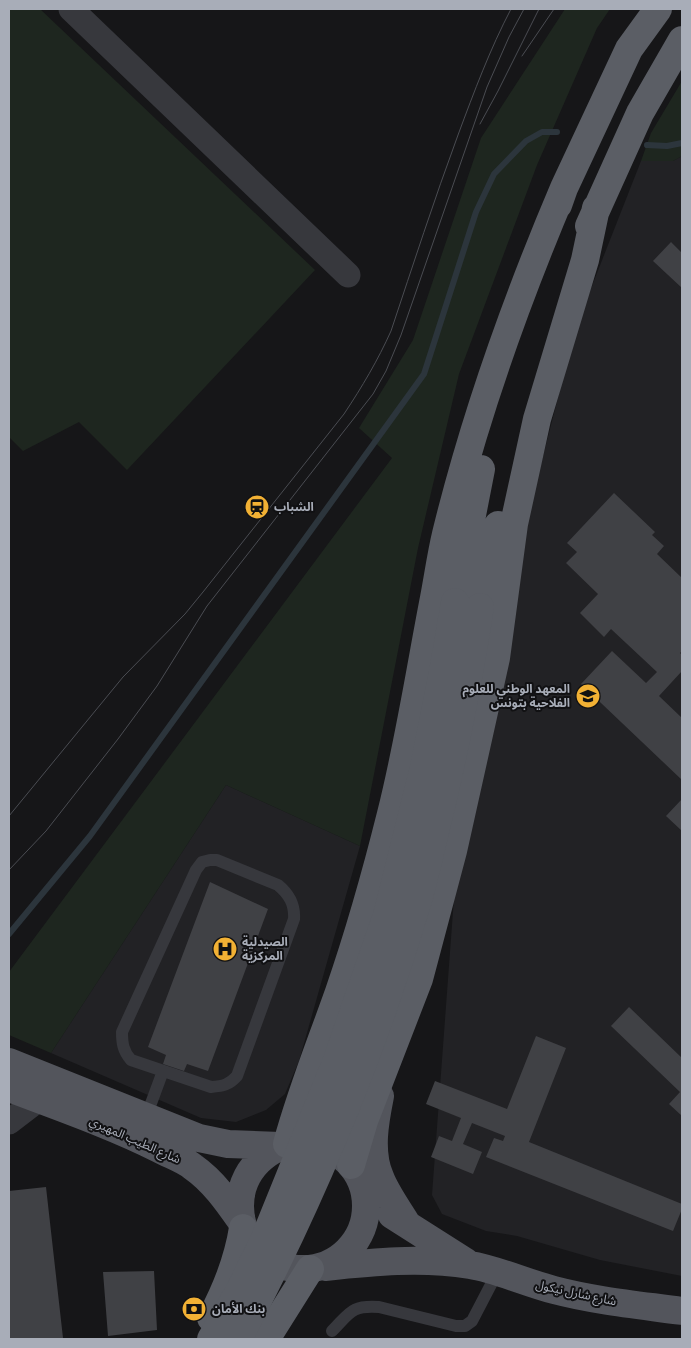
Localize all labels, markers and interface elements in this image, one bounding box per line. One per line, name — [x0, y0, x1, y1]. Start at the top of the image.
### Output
station icon: الشباب — [244, 494, 270, 520]
place label: الشباب — [274, 499, 314, 515]
place label: المعهد الوطني للعلوم الفلاحية بتونس — [462, 681, 570, 711]
school or university icon: المعهد الوطني للعلوم الفلاحية بتونس — [575, 683, 601, 709]
place label: الصيدلية المركزية — [242, 934, 288, 964]
hospital icon: الصيدلية المركزية — [212, 936, 238, 962]
street label: شارع الطيب المهيري — [86, 1113, 183, 1169]
street label: شارع شارل نيكول — [534, 1277, 618, 1310]
bank icon: بنك الأمان — [181, 1296, 207, 1322]
place label: بنك الأمان — [212, 1301, 266, 1317]

